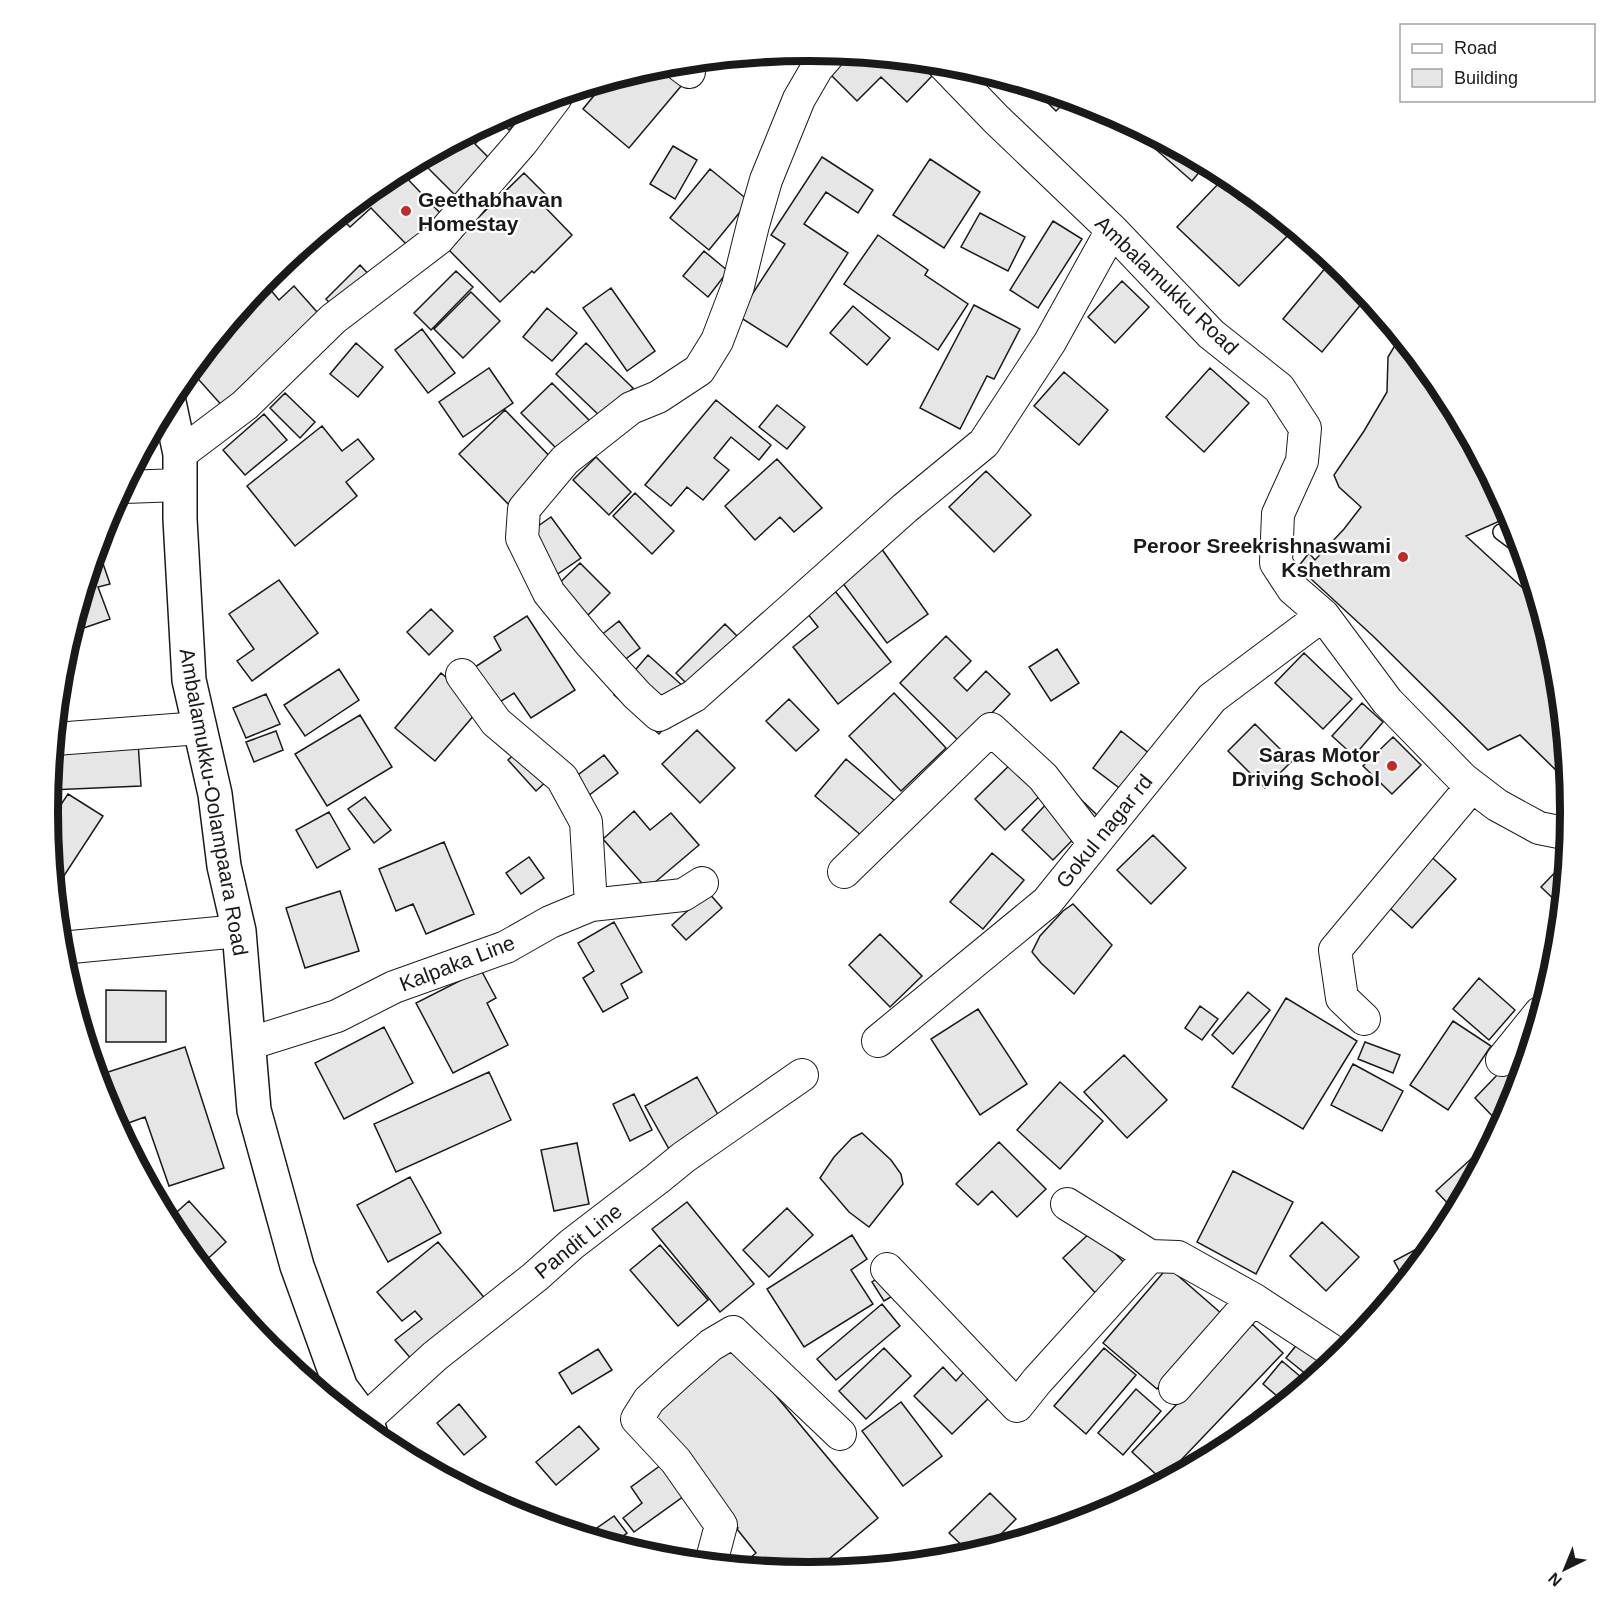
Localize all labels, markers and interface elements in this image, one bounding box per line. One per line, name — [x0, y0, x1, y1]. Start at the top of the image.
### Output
legend — [1400, 24, 1595, 102]
text: Road — [1454, 38, 1497, 58]
text: Building — [1454, 68, 1518, 88]
place label: Geethabhavan Homestay — [418, 188, 563, 235]
marker: Geethabhavan Homestay — [399, 204, 413, 218]
street label: Ambalamukku Road — [1091, 211, 1243, 359]
place label: Peroor Sreekrishnaswami Kshethram — [1133, 534, 1391, 581]
marker: Peroor Sreekrishnaswami Kshethram — [1396, 550, 1410, 564]
street label: Ambalamukku-Oolampaara Road — [176, 647, 252, 957]
place label: Saras Motor Driving School — [1232, 743, 1380, 790]
marker: Saras Motor Driving School — [1385, 759, 1399, 773]
street label: Gokul nagar rd — [1051, 770, 1157, 892]
street label: Kalpaka Line — [396, 931, 518, 995]
street label: Pandit Line — [530, 1199, 626, 1283]
north arrow — [1535, 1539, 1595, 1599]
text: N — [1545, 1569, 1565, 1590]

